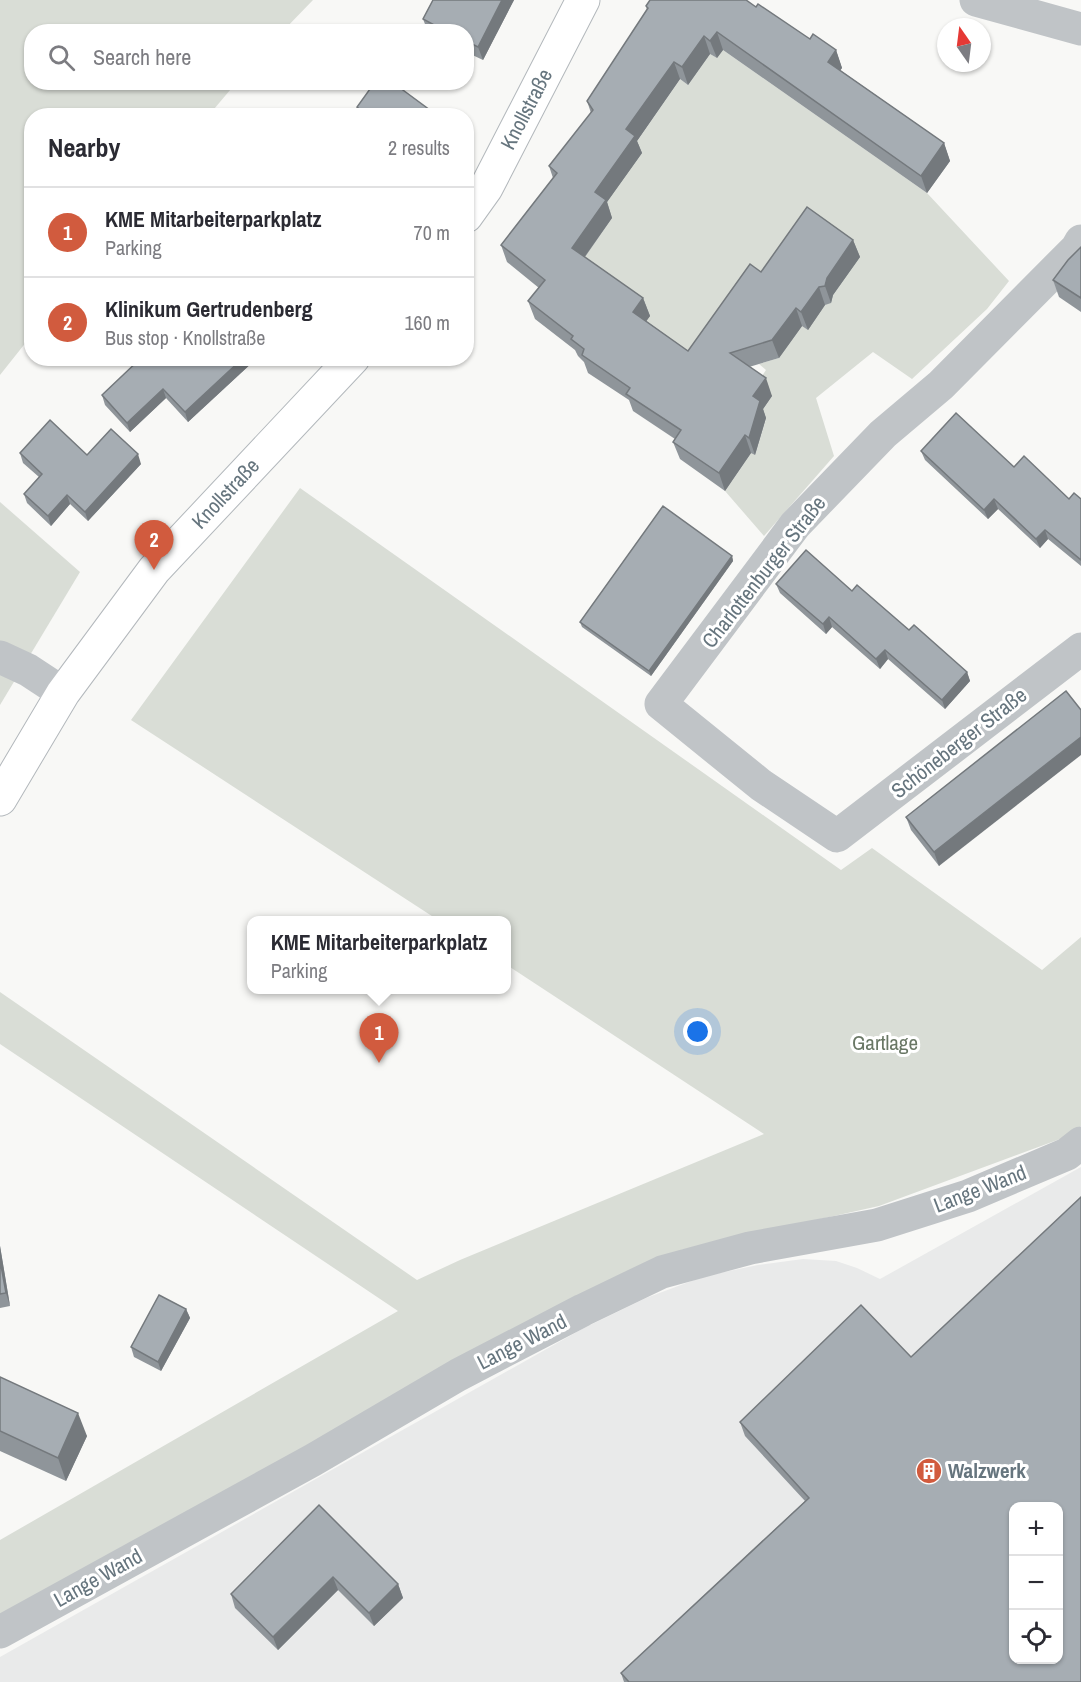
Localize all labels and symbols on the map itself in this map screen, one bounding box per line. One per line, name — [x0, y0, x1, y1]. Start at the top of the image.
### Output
north arrow — [937, 18, 991, 72]
street label: Knollstraße — [493, 64, 559, 154]
street label: Knollstraße — [185, 452, 266, 535]
street label: Charlottenburger Straße — [695, 490, 832, 654]
pin: 2 — [134, 520, 174, 570]
street label: Schöneberger Straße — [885, 680, 1032, 805]
pin: 1 — [360, 1014, 398, 1063]
your location — [683, 1017, 712, 1046]
park label: Gartlage — [852, 1028, 918, 1057]
street label: Lange Wand — [929, 1158, 1030, 1219]
street label: Lange Wand — [472, 1307, 572, 1376]
building icon: Walzwerk — [914, 1456, 944, 1486]
place label: Walzwerk — [948, 1456, 1026, 1485]
street label: Lange Wand — [48, 1541, 147, 1614]

